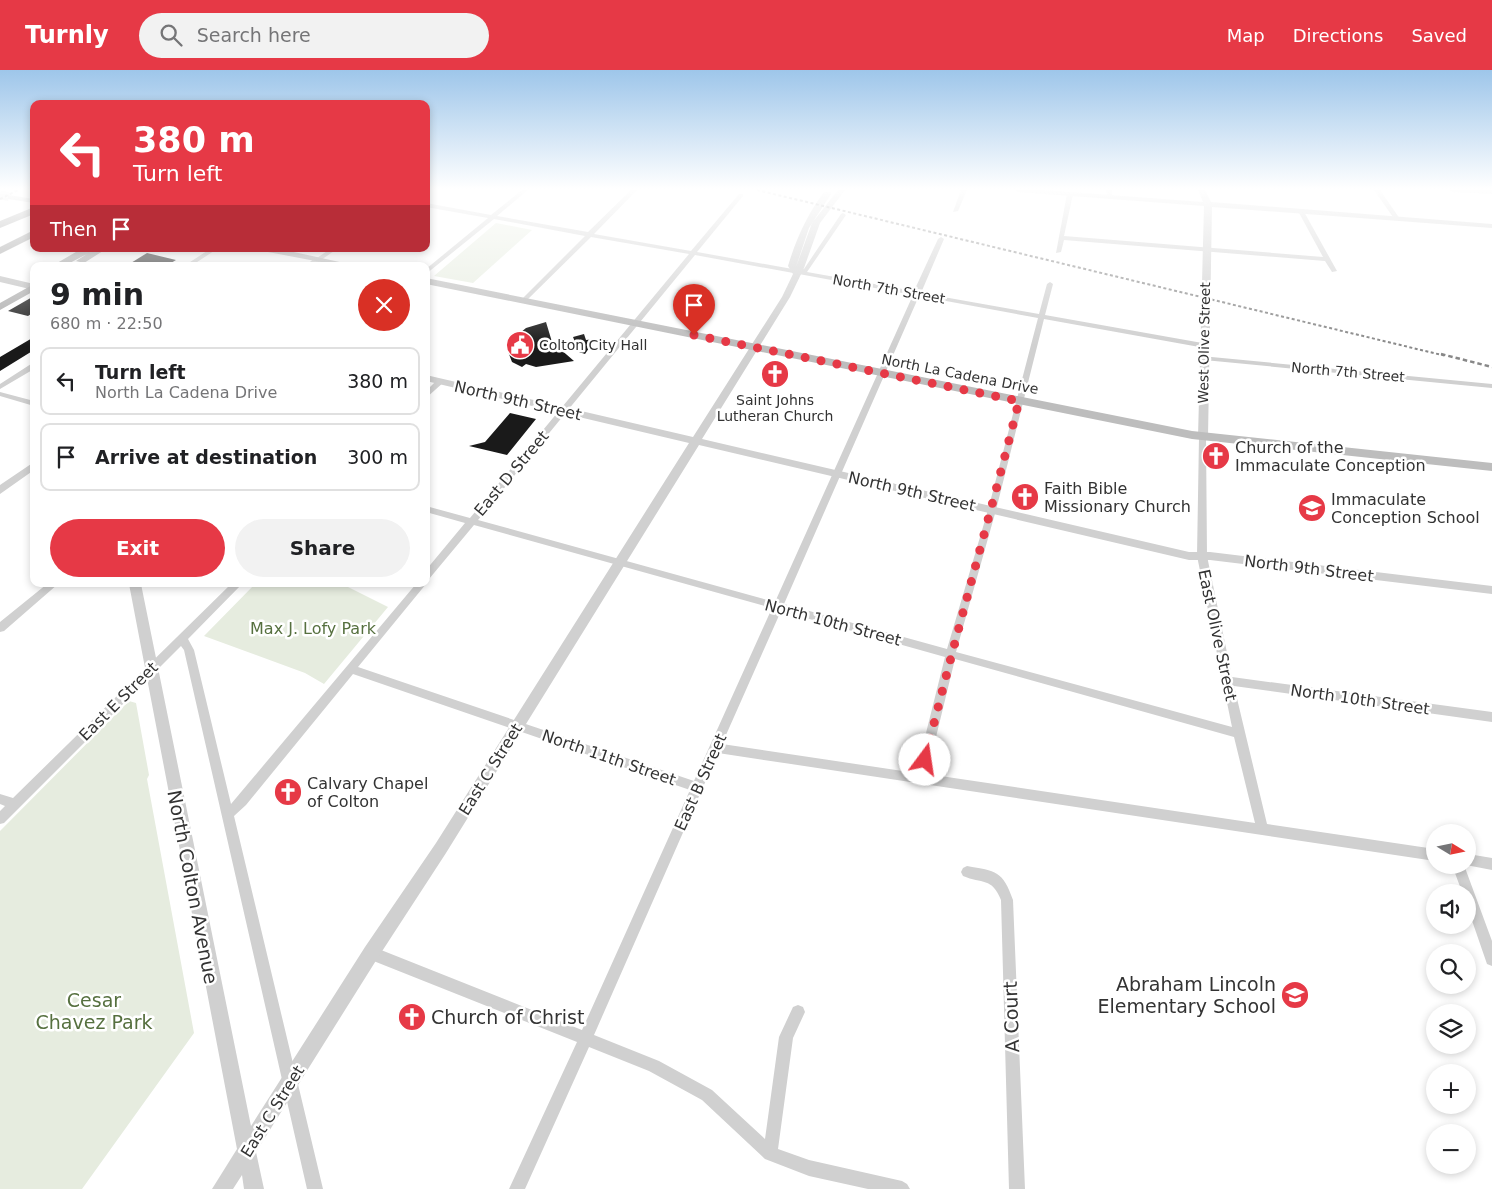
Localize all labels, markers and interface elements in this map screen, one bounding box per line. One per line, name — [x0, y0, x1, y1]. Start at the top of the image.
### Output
search box — [139, 13, 489, 58]
text: Turnly — [25, 21, 109, 49]
icon: search — [157, 21, 185, 49]
text: Search here — [197, 24, 311, 46]
text: Map — [1227, 25, 1265, 46]
text: Directions — [1293, 25, 1383, 46]
text: Saved — [1411, 25, 1467, 46]
icon: left — [50, 120, 115, 185]
text: 380 m — [133, 120, 255, 160]
text: Turn left — [133, 161, 222, 186]
icon: arrive — [107, 215, 135, 243]
text: Then — [50, 218, 97, 240]
street label: North 7th Street — [832, 271, 947, 307]
text: 9 min — [50, 277, 144, 312]
button: close — [358, 279, 410, 331]
street label: West Olive Street — [1195, 282, 1213, 404]
pin — [673, 284, 715, 335]
icon: arrive — [680, 291, 708, 319]
text: 680 m · 22:50 — [50, 314, 163, 333]
public building icon: Colton City Hall — [505, 330, 535, 360]
place label: Colton City Hall — [539, 337, 647, 353]
street label: North La Cadena Drive — [880, 351, 1040, 397]
church icon: Saint Johns Lutheran Church — [760, 359, 790, 389]
street label: North 7th Street — [1291, 359, 1406, 385]
text: Turn left — [95, 361, 186, 383]
icon: left — [52, 367, 80, 395]
text: 380 m — [347, 370, 408, 392]
street label: North 9th Street — [452, 377, 583, 424]
text: North La Cadena Drive — [95, 383, 277, 402]
place label: Saint Johns Lutheran Church — [717, 392, 833, 424]
street label: East D Street — [470, 427, 553, 520]
place label: Church of the Immaculate Conception — [1235, 438, 1426, 475]
church icon: Church of the Immaculate Conception — [1201, 441, 1231, 471]
icon: arrive — [52, 443, 80, 471]
text: Arrive at destination — [95, 446, 317, 468]
text: 300 m — [347, 446, 408, 468]
street label: North 9th Street — [846, 468, 977, 515]
place label: Faith Bible Missionary Church — [1044, 479, 1191, 516]
church icon: Faith Bible Missionary Church — [1010, 482, 1040, 512]
place label: Immaculate Conception School — [1331, 490, 1480, 527]
school or university icon: Immaculate Conception School — [1297, 493, 1327, 523]
button: Exit — [50, 519, 225, 577]
button: Share — [235, 519, 410, 577]
street label: North 9th Street — [1243, 551, 1375, 586]
street label: East Olive Street — [1194, 568, 1241, 703]
street label: North 10th Street — [763, 595, 903, 650]
park label: Max J. Lofy Park — [250, 619, 377, 638]
street label: East E Street — [75, 658, 162, 745]
street label: North 10th Street — [1289, 680, 1431, 719]
street label: East C Street — [455, 720, 526, 819]
street label: North 11th Street — [539, 726, 678, 789]
street label: East B Street — [671, 731, 730, 834]
position arrow — [898, 733, 950, 785]
place label: Calvary Chapel of Colton — [307, 774, 428, 811]
church icon: Calvary Chapel of Colton — [273, 777, 303, 807]
street label: North Colton Avenue — [163, 788, 223, 986]
north arrow — [1426, 824, 1476, 874]
map controls — [1426, 824, 1476, 1174]
button: sound — [1426, 884, 1476, 934]
button: search — [1426, 944, 1476, 994]
place label: Abraham Lincoln Elementary School — [1098, 973, 1276, 1017]
school or university icon: Abraham Lincoln Elementary School — [1280, 980, 1310, 1010]
street label: A Court — [999, 981, 1023, 1053]
park label: Cesar Chavez Park — [36, 989, 152, 1033]
church icon: Church of Christ — [397, 1002, 427, 1032]
button: layers — [1426, 1004, 1476, 1054]
place label: Church of Christ — [431, 1006, 584, 1028]
street label: East C Street — [237, 1062, 308, 1161]
button: + — [1426, 1064, 1476, 1114]
button: − — [1426, 1124, 1476, 1174]

